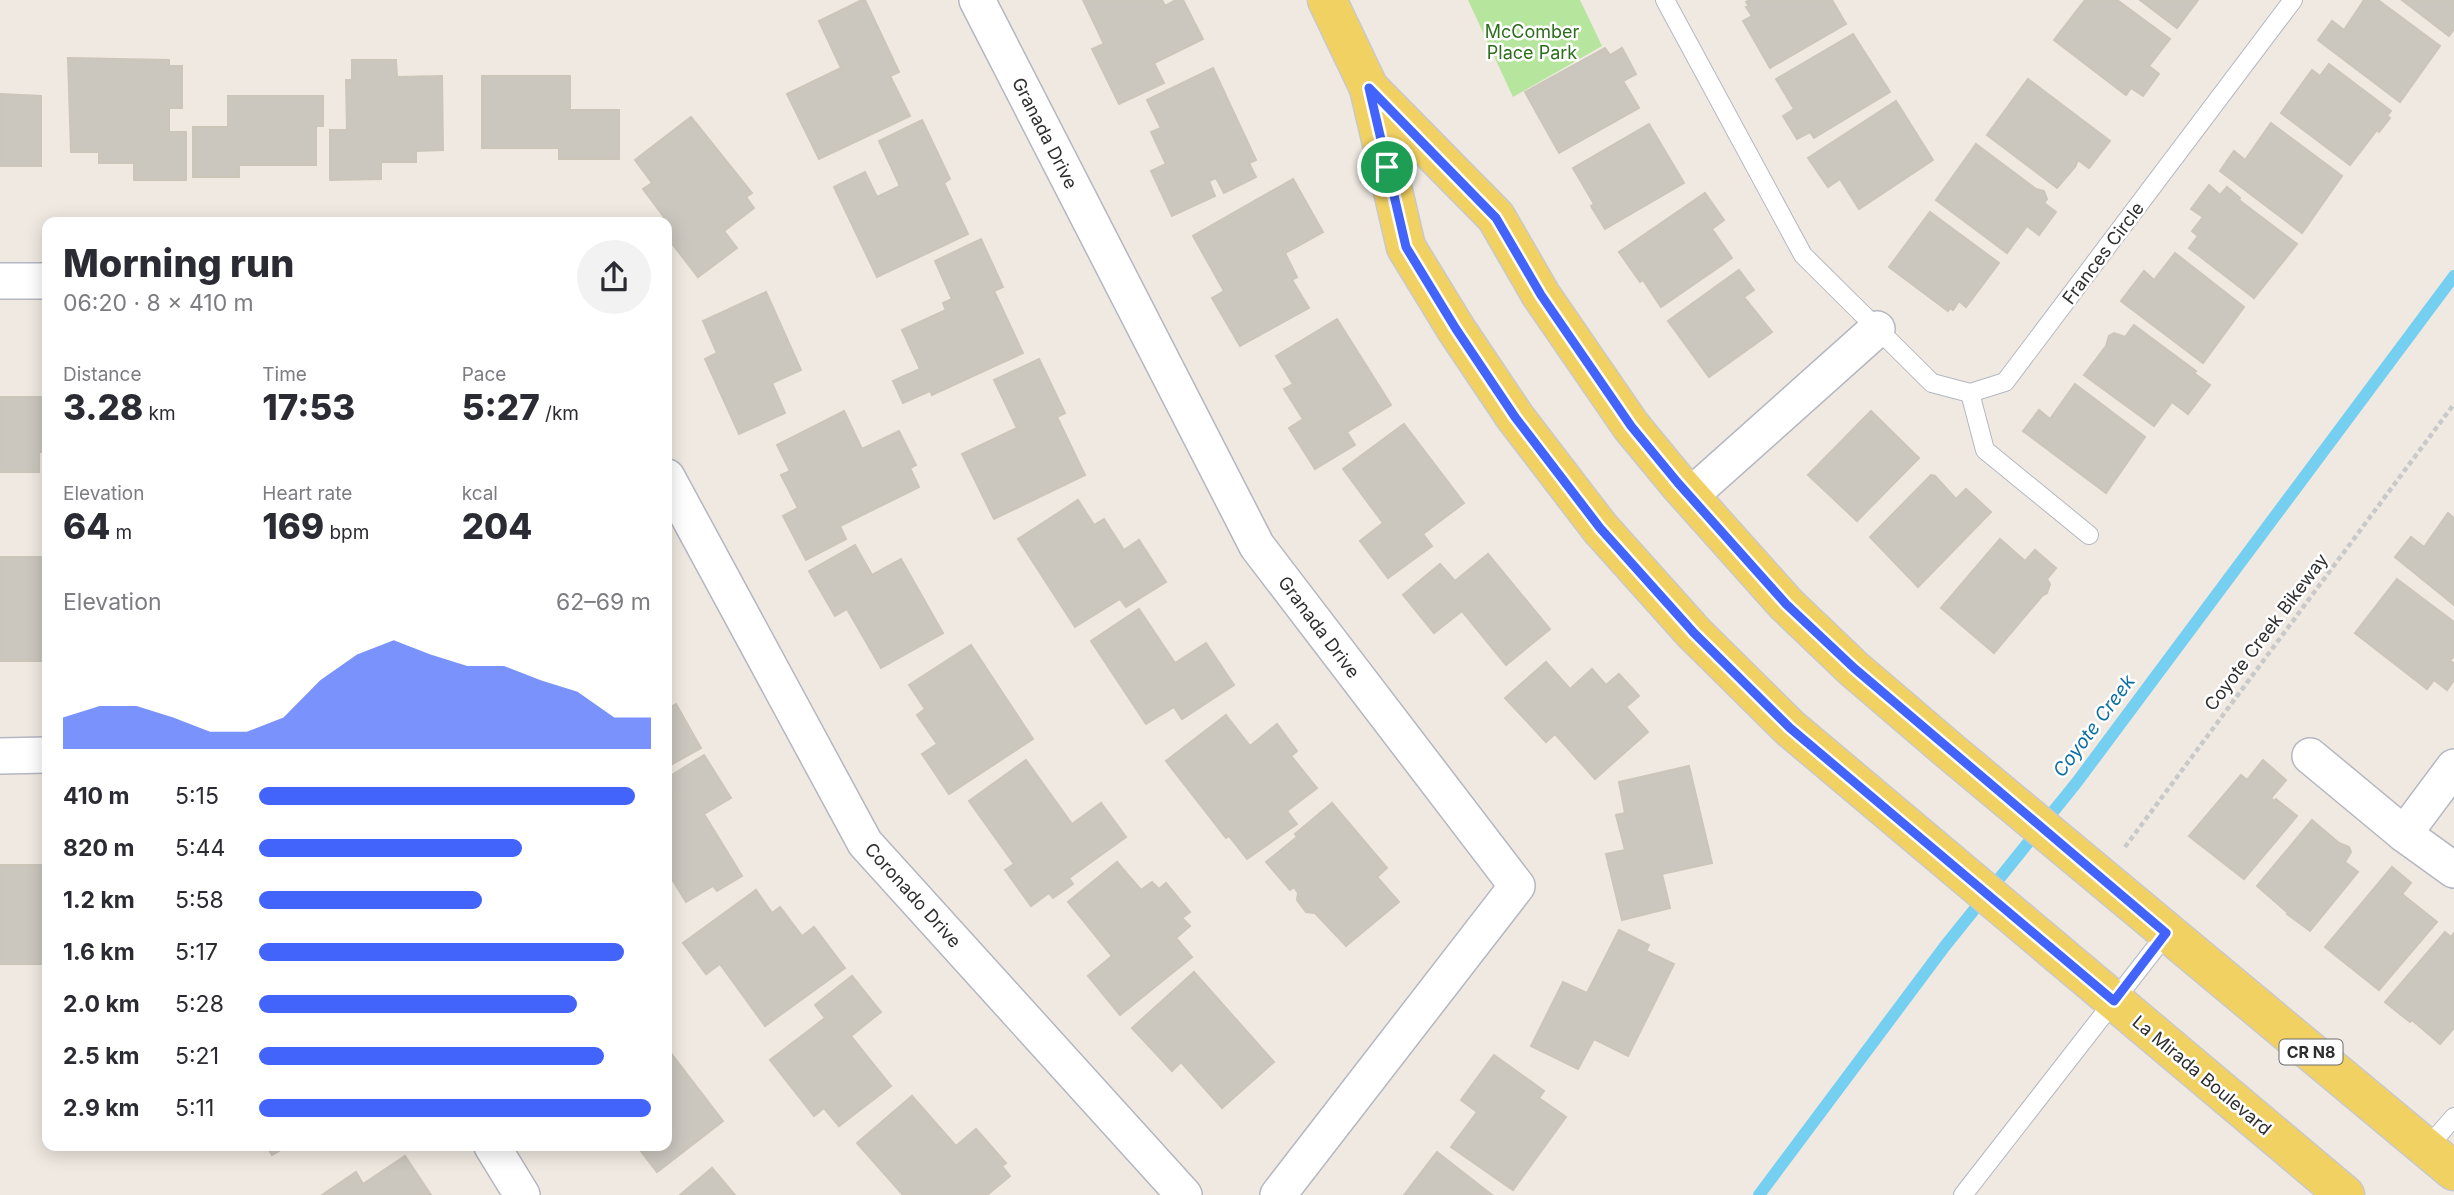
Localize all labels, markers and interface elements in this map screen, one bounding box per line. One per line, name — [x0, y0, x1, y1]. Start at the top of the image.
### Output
park label: McComber Place Park — [1485, 21, 1579, 63]
street label: Granada Drive — [1008, 74, 1082, 192]
pin — [1357, 137, 1417, 197]
icon: arrive — [1368, 148, 1406, 186]
street label: Frances Circle — [2058, 198, 2148, 308]
text: Morning run — [63, 240, 294, 286]
button: share — [577, 240, 651, 314]
text: 06:20 · 8 × 410 m — [63, 289, 254, 317]
text: Distance — [63, 363, 141, 386]
text: Time — [262, 363, 307, 386]
text: Pace — [462, 363, 506, 386]
text: 3.28 — [63, 386, 143, 428]
text: 17:53 — [262, 386, 355, 428]
text: 5:27 — [462, 386, 540, 428]
text: km — [143, 402, 176, 425]
text: /km — [540, 402, 579, 425]
text: Elevation — [63, 482, 144, 505]
text: Heart rate — [262, 482, 352, 505]
text: kcal — [462, 482, 498, 505]
text: 64 — [63, 505, 110, 547]
text: 169 — [262, 505, 324, 547]
text: 204 — [462, 505, 532, 547]
text: m — [110, 521, 132, 544]
text: bpm — [324, 521, 369, 544]
street label: Coyote Creek Bikeway — [2200, 549, 2332, 715]
street label: Granada Drive — [1274, 572, 1364, 682]
text: Elevation — [63, 588, 162, 616]
text: 62–69 m — [556, 588, 651, 616]
water label: Coyote Creek — [2048, 670, 2140, 782]
text: 410 m — [63, 782, 130, 810]
text: 5:15 — [175, 782, 219, 810]
text: 820 m — [63, 834, 134, 862]
text: 5:44 — [175, 834, 225, 862]
street label: Coronado Drive — [861, 838, 965, 952]
text: 1.2 km — [63, 886, 135, 914]
text: 5:58 — [175, 886, 224, 914]
text: 1.6 km — [63, 938, 135, 966]
text: 5:17 — [175, 938, 218, 966]
text: 2.0 km — [63, 990, 140, 1018]
text: 5:28 — [175, 990, 224, 1018]
street label: La Mirada Boulevard — [2128, 1011, 2276, 1139]
road number: CR N8 — [2280, 1040, 2342, 1064]
text: 2.5 km — [63, 1042, 140, 1070]
text: 5:21 — [175, 1042, 219, 1070]
text: 2.9 km — [63, 1094, 140, 1122]
text: 5:11 — [175, 1094, 214, 1122]

